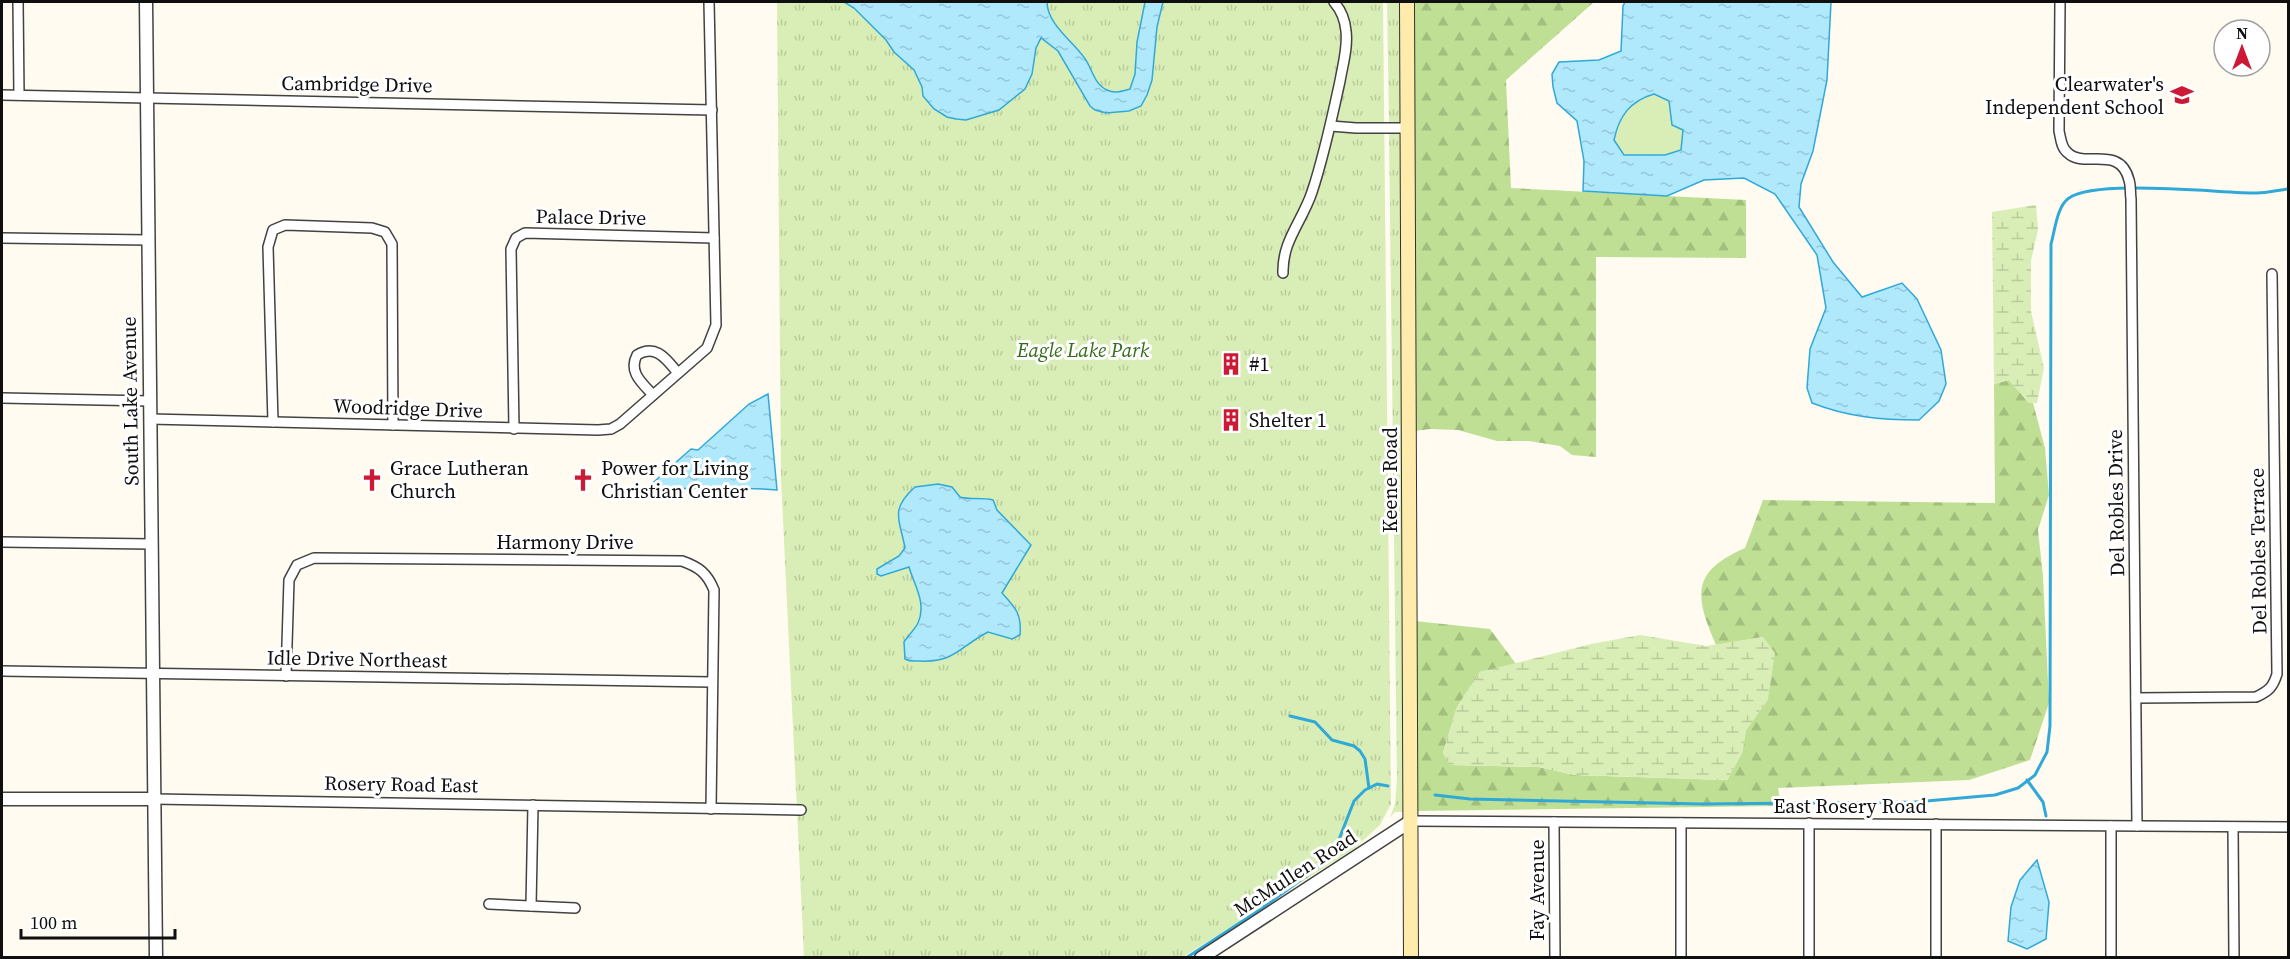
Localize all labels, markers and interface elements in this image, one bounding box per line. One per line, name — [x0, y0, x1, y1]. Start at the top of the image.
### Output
north arrow — [2212, 18, 2272, 78]
text: N — [2236, 22, 2248, 44]
street label: Cambridge Drive — [281, 69, 433, 99]
place label: Clearwater's Independent School — [1985, 70, 2164, 121]
school or university icon: Clearwater's Independent School — [2169, 82, 2195, 108]
street label: Palace Drive — [535, 202, 647, 232]
street label: South Lake Avenue — [115, 316, 145, 486]
park label: Eagle Lake Park — [1016, 336, 1150, 364]
place label: #1 — [1249, 350, 1270, 378]
building icon: #1 — [1218, 351, 1244, 377]
street label: Woodridge Drive — [333, 391, 483, 425]
place label: Shelter 1 — [1249, 406, 1327, 434]
building icon: Shelter 1 — [1218, 407, 1244, 433]
street label: Keene Road — [1376, 427, 1404, 533]
street label: Del Robles Drive — [2101, 429, 2131, 577]
place label: Grace Lutheran Church — [390, 454, 529, 505]
place label: Power for Living Christian Center — [601, 454, 749, 505]
church icon: Grace Lutheran Church — [359, 467, 385, 493]
church icon: Power for Living Christian Center — [570, 467, 596, 493]
street label: Del Robles Terrace — [2243, 467, 2273, 635]
street label: Harmony Drive — [496, 528, 634, 556]
street label: Idle Drive Northeast — [267, 643, 448, 675]
street label: Rosery Road East — [324, 769, 479, 799]
street label: East Rosery Road — [1773, 792, 1927, 820]
street label: McMullen Road — [1228, 823, 1362, 923]
street label: Fay Avenue — [1523, 839, 1551, 941]
scale bar — [21, 902, 176, 940]
text: 100 m — [30, 910, 77, 935]

